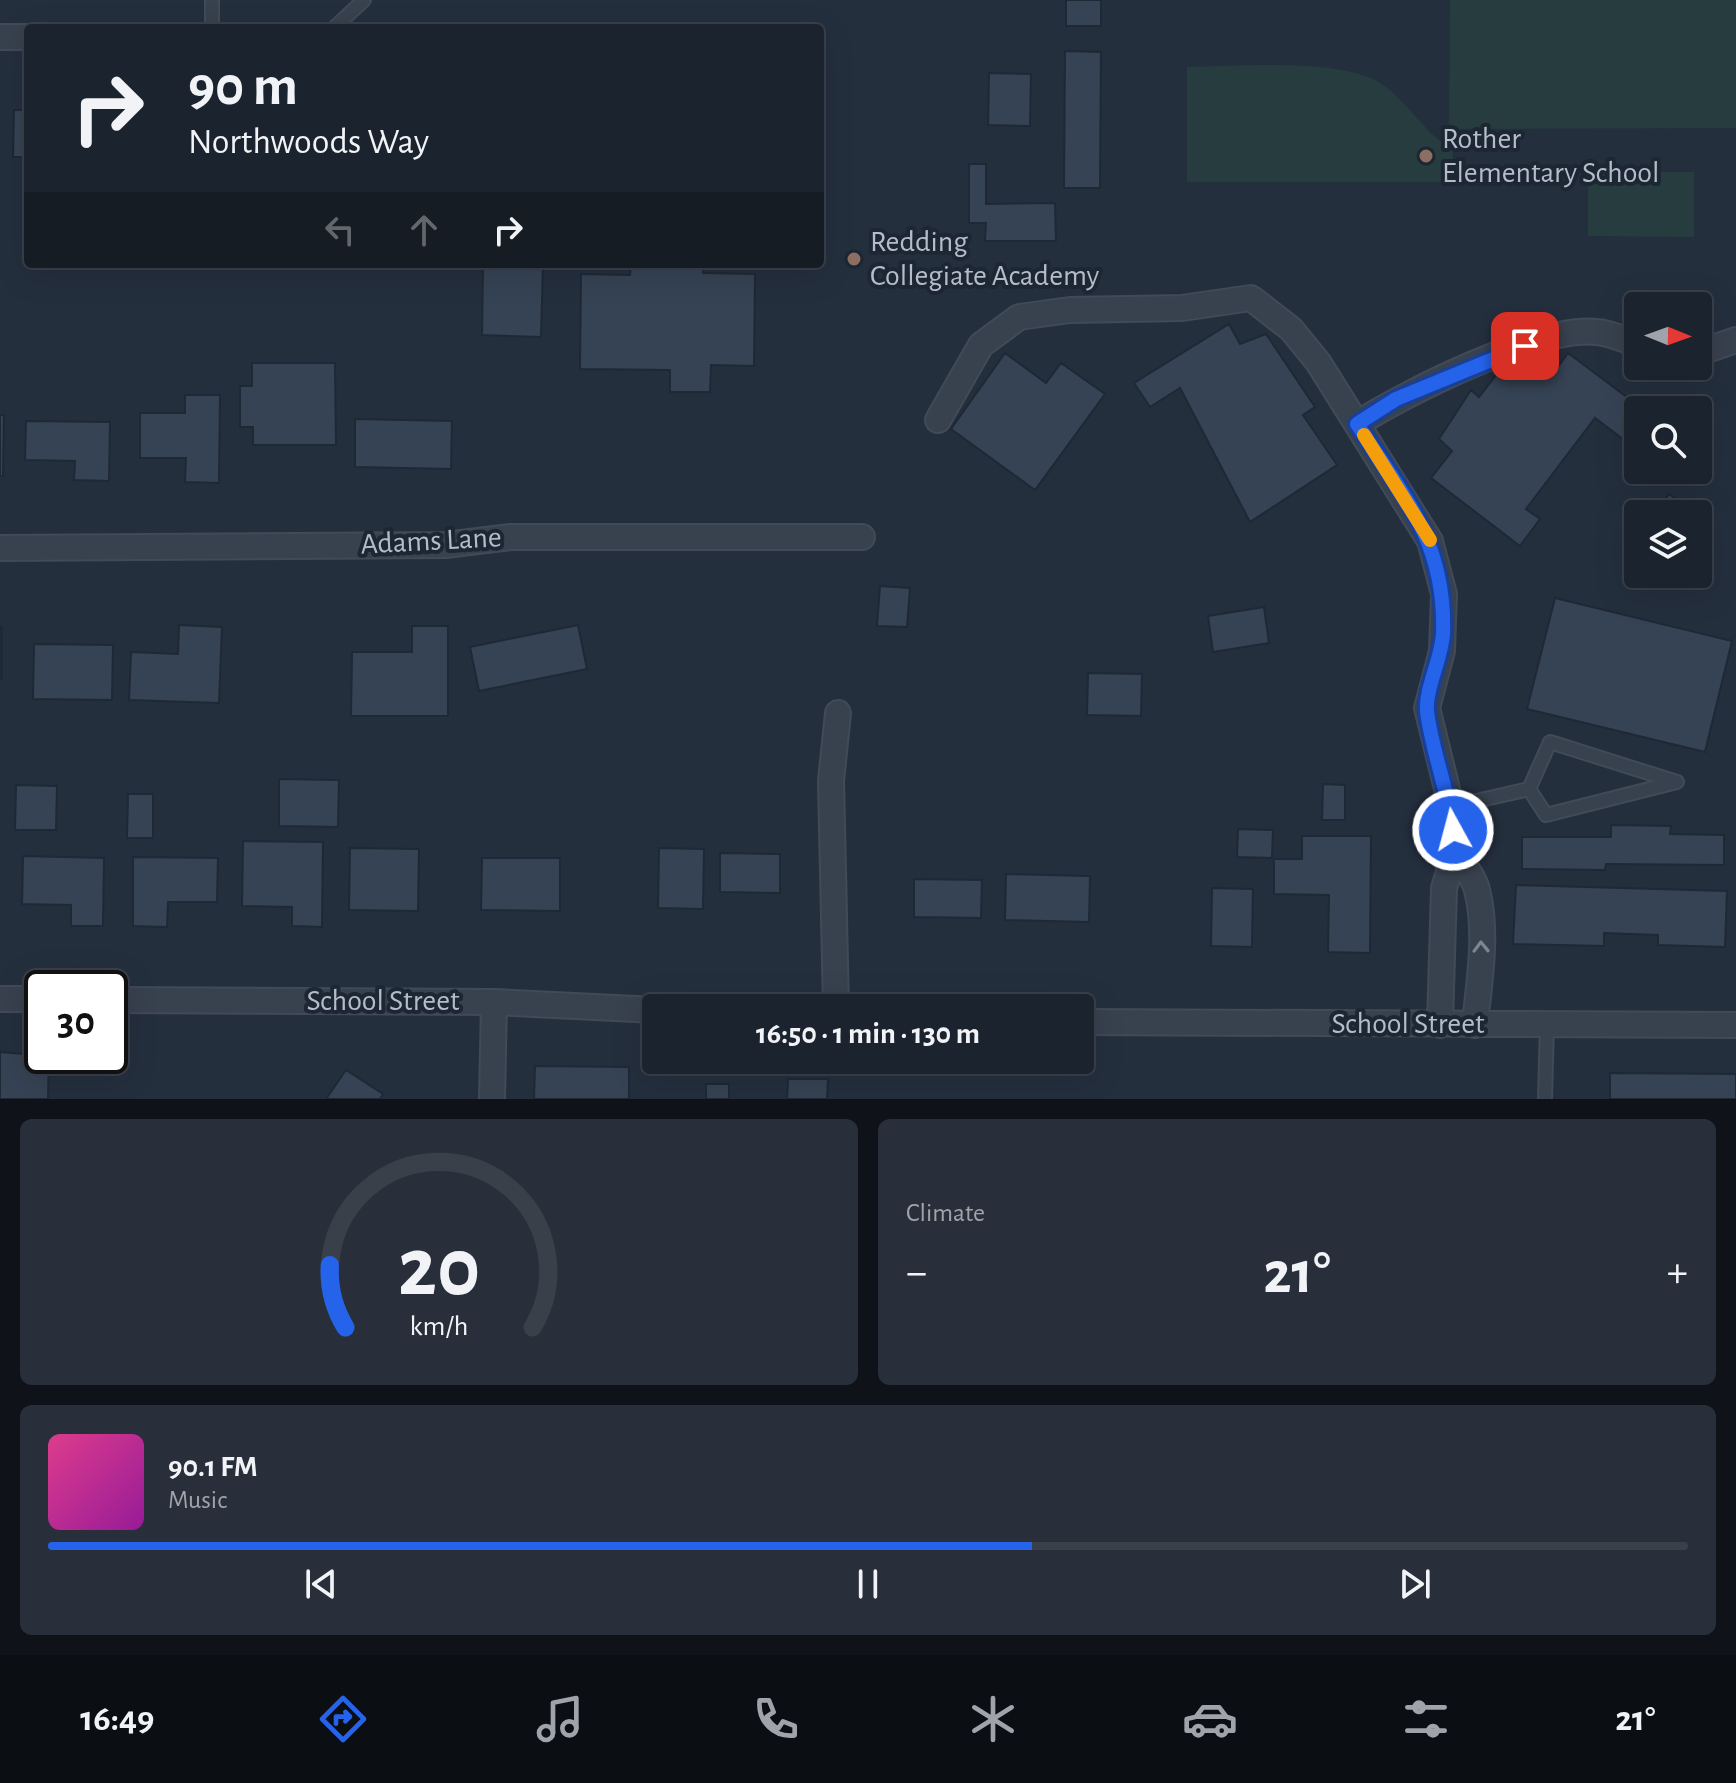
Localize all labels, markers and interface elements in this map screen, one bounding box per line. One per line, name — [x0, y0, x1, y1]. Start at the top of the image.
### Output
icon: right — [56, 56, 160, 160]
text: 90 m — [188, 59, 298, 115]
text: Northwoods Way — [188, 124, 429, 160]
place label: Rother Elementary School — [1442, 124, 1660, 188]
marker: Rother Elementary School — [1417, 147, 1435, 165]
icon: left — [318, 208, 362, 252]
icon: ahead — [402, 208, 446, 252]
icon: right — [486, 208, 530, 252]
place label: Redding Collegiate Academy — [870, 227, 1099, 291]
marker: Redding Collegiate Academy — [845, 250, 863, 268]
north arrow — [1624, 292, 1712, 380]
map controls — [1624, 292, 1712, 588]
pin — [1491, 312, 1559, 380]
icon: arrive — [1503, 324, 1547, 368]
button: search — [1624, 396, 1712, 484]
button: layers — [1624, 500, 1712, 588]
street label: Adams Lane — [360, 522, 502, 560]
position arrow — [1411, 788, 1495, 872]
one-way arrow — [1472, 940, 1490, 953]
speed limit sign: 30 — [24, 970, 128, 1074]
street label: School Street — [306, 986, 460, 1016]
street label: School Street — [1331, 1009, 1485, 1039]
text: 16:50 · 1 min · 130 m — [756, 1019, 980, 1049]
text: Climate — [906, 1200, 985, 1226]
text: 20 — [398, 1227, 480, 1311]
text: 21° — [1263, 1244, 1331, 1304]
text: − — [906, 1251, 927, 1295]
text: + — [1667, 1251, 1688, 1295]
text: km/h — [410, 1312, 468, 1341]
text: 90.1 FM — [168, 1452, 258, 1482]
text: Music — [168, 1487, 227, 1513]
icon: previous — [299, 1562, 343, 1606]
icon: pause — [846, 1562, 890, 1606]
icon: next — [1393, 1562, 1437, 1606]
icon: directions — [315, 1691, 371, 1747]
icon: music — [532, 1691, 588, 1747]
icon: phone — [748, 1691, 804, 1747]
icon: climate — [965, 1691, 1021, 1747]
icon: car — [1182, 1691, 1238, 1747]
icon: filters — [1398, 1691, 1454, 1747]
text: 16:49 — [80, 1701, 154, 1737]
text: 21° — [1615, 1701, 1656, 1737]

